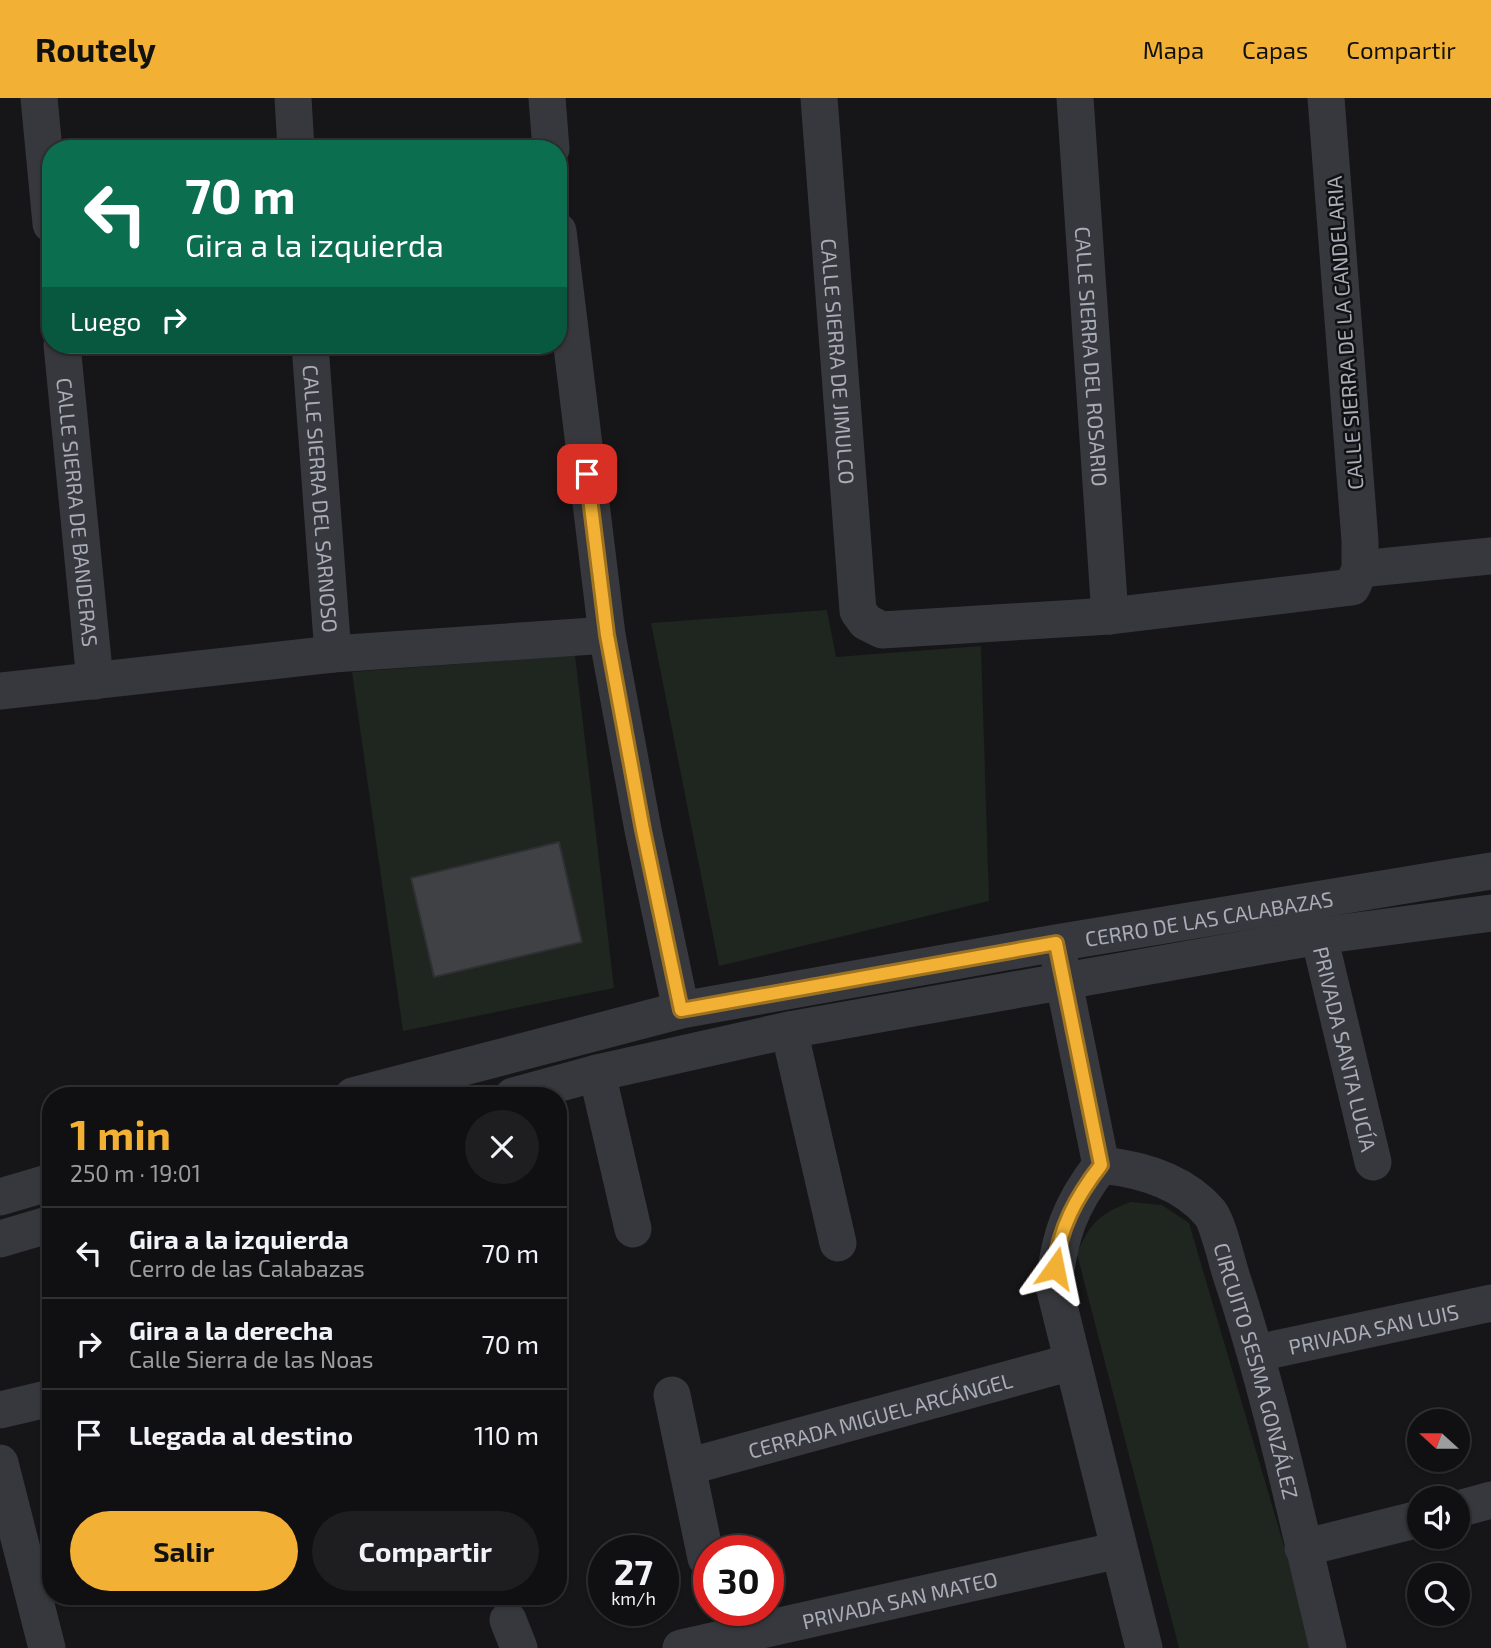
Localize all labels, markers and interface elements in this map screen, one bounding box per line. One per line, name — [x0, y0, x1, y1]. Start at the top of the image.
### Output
text: Routely — [35, 29, 156, 69]
text: Mapa — [1143, 35, 1204, 64]
text: Capas — [1242, 35, 1308, 64]
text: Compartir — [1346, 35, 1456, 64]
text: 70 m — [185, 165, 296, 224]
icon: left — [70, 168, 161, 259]
street label: CALLE SIERRA DE LA CANDELARIA — [1321, 175, 1367, 491]
text: Gira a la izquierda — [185, 225, 444, 263]
street label: CALLE SIERRA DEL ROSARIO — [1071, 226, 1114, 487]
street label: CALLE SIERRA DE JIMULCO — [817, 237, 861, 485]
icon: right — [155, 301, 193, 339]
text: Luego — [70, 305, 141, 336]
street label: CALLE SIERRA DEL SARNOSO — [299, 364, 344, 633]
street label: CALLE SIERRA DE BANDERAS — [53, 377, 104, 648]
pin — [557, 444, 617, 504]
icon: arrive — [568, 455, 606, 493]
street label: CERRO DE LAS CALABAZAS — [1083, 885, 1335, 951]
street label: PRIVADA SANTA LUCÍA — [1309, 944, 1383, 1154]
text: 1 min — [70, 1108, 171, 1158]
button: close — [465, 1110, 539, 1184]
text: 250 m · 19:01 — [70, 1159, 201, 1187]
text: Gira a la izquierda — [129, 1223, 349, 1254]
position arrow — [1018, 1231, 1092, 1305]
icon: left — [70, 1234, 108, 1272]
text: 70 m — [481, 1237, 539, 1268]
street label: CIRCUITO SESMA GONZÁLEZ — [1210, 1240, 1305, 1501]
text: Cerro de las Calabazas — [129, 1254, 365, 1282]
street label: PRIVADA SAN LUIS — [1286, 1298, 1461, 1358]
text: Gira a la derecha — [129, 1314, 333, 1345]
icon: right — [70, 1325, 108, 1363]
text: 70 m — [481, 1328, 539, 1359]
text: Calle Sierra de las Noas — [129, 1345, 374, 1373]
street label: CERRADA MIGUEL ARCÁNGEL — [745, 1366, 1015, 1462]
north arrow — [1407, 1409, 1470, 1472]
map controls — [1407, 1409, 1470, 1626]
icon: arrive — [70, 1416, 108, 1454]
text: Llegada al destino — [129, 1419, 353, 1450]
text: 110 m — [474, 1419, 539, 1450]
button: sound — [1407, 1486, 1470, 1549]
button: Salir — [70, 1511, 298, 1591]
button: Compartir — [312, 1511, 539, 1591]
speed limit sign: 30 — [693, 1535, 784, 1626]
text: 27 — [614, 1550, 653, 1592]
button: search — [1407, 1563, 1470, 1626]
street label: PRIVADA SAN MATEO — [799, 1565, 1000, 1633]
text: km/h — [611, 1587, 656, 1609]

